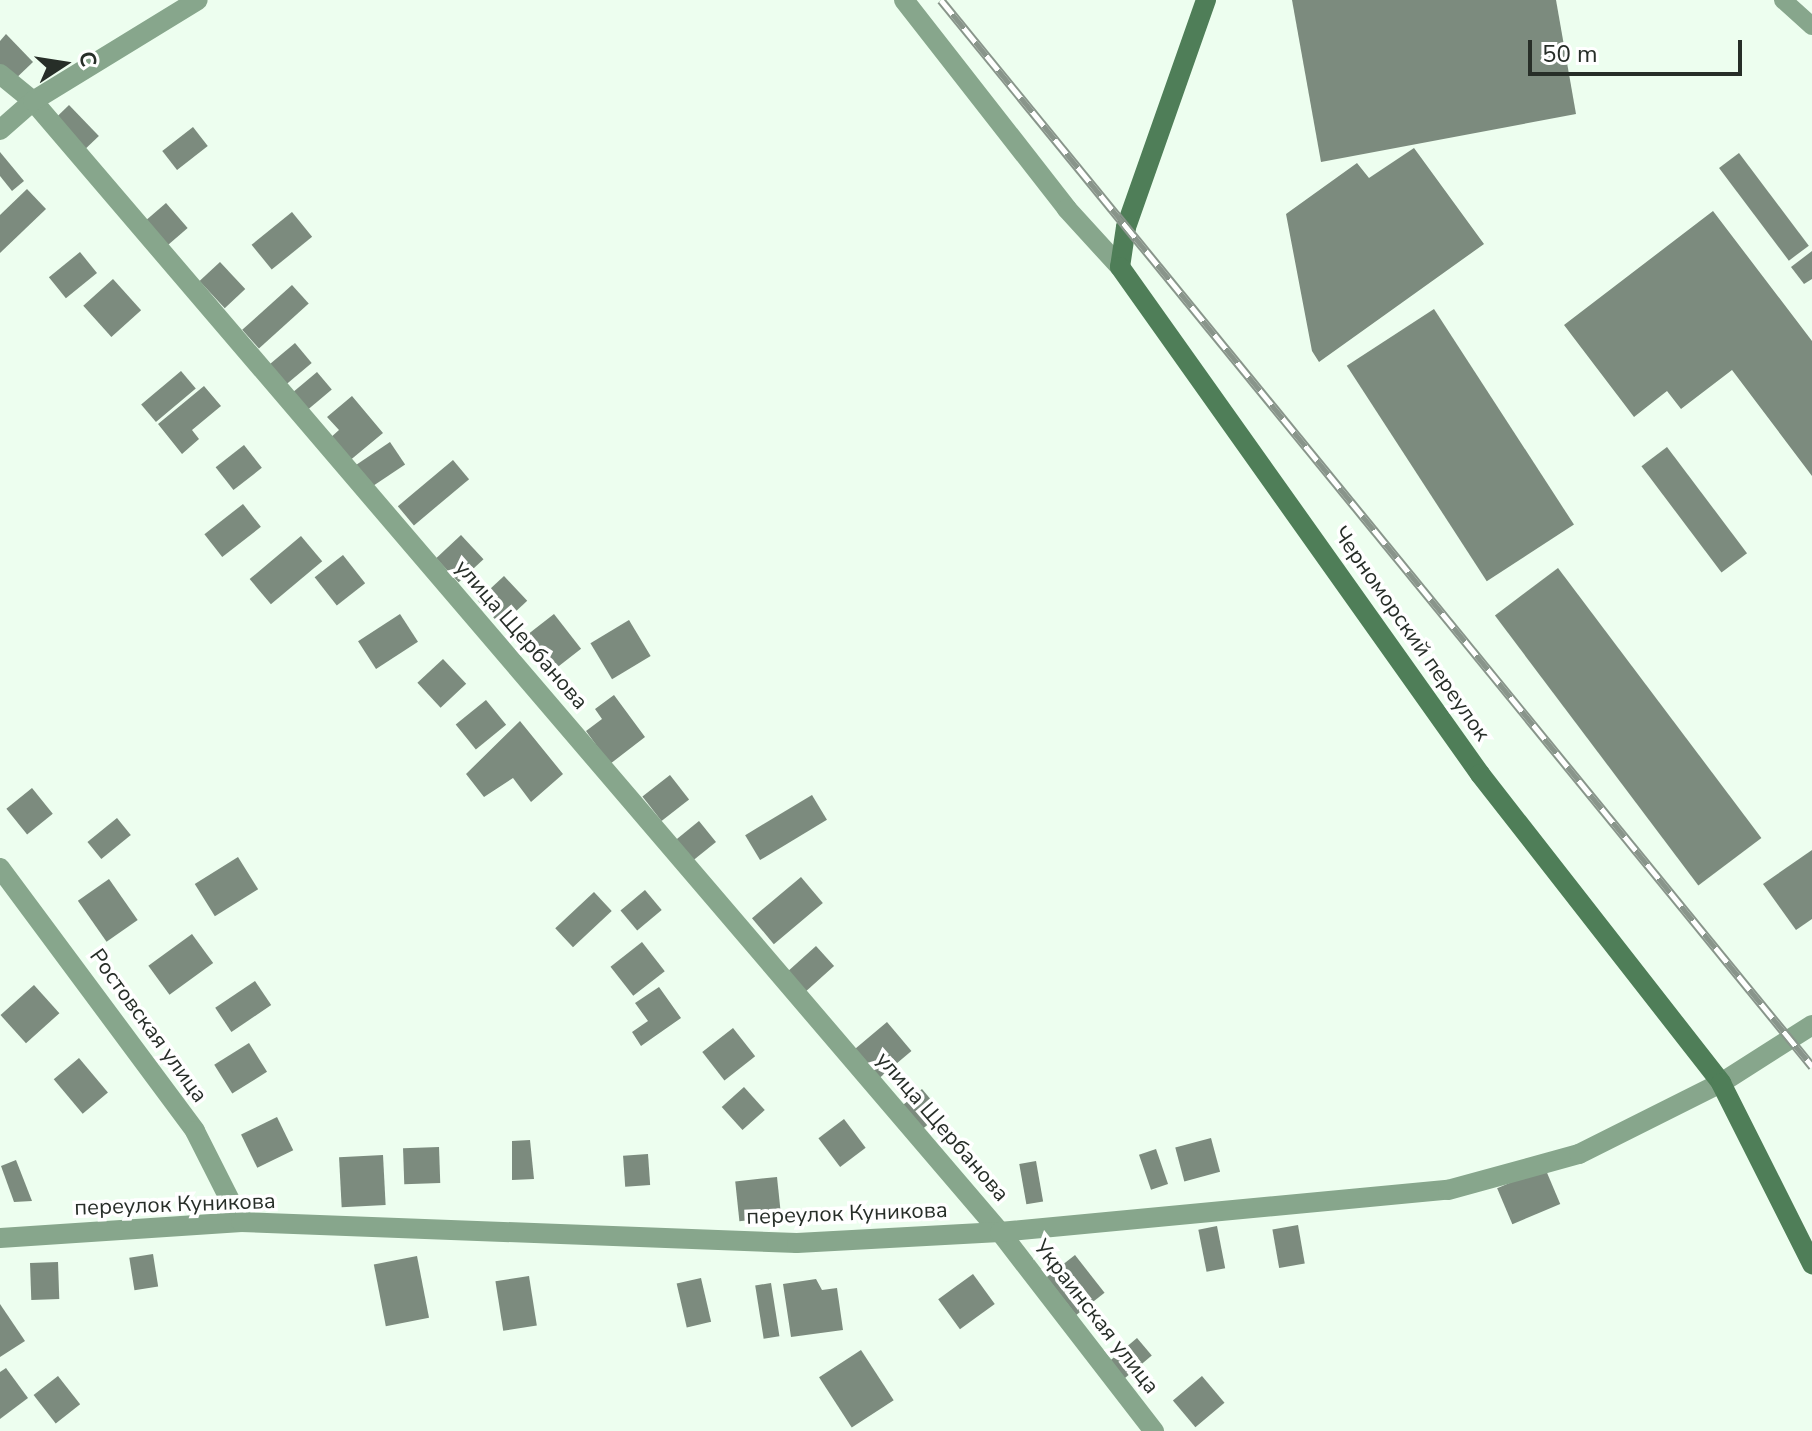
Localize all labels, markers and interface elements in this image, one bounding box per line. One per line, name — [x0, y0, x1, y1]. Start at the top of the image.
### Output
north arrow — [24, 24, 104, 104]
scale bar — [1532, 24, 1746, 74]
text: 50 m — [1542, 38, 1598, 70]
text: С — [71, 49, 104, 69]
street label: Черноморский переулок — [1327, 522, 1495, 746]
street label: улица Щербанова — [449, 555, 593, 715]
street label: Ростовская улица — [83, 944, 213, 1108]
street label: улица Щербанова — [870, 1047, 1014, 1207]
street label: переулок Куникова — [74, 1188, 276, 1222]
street label: переулок Куникова — [746, 1197, 948, 1231]
street label: Украинская улица — [1028, 1235, 1164, 1399]

